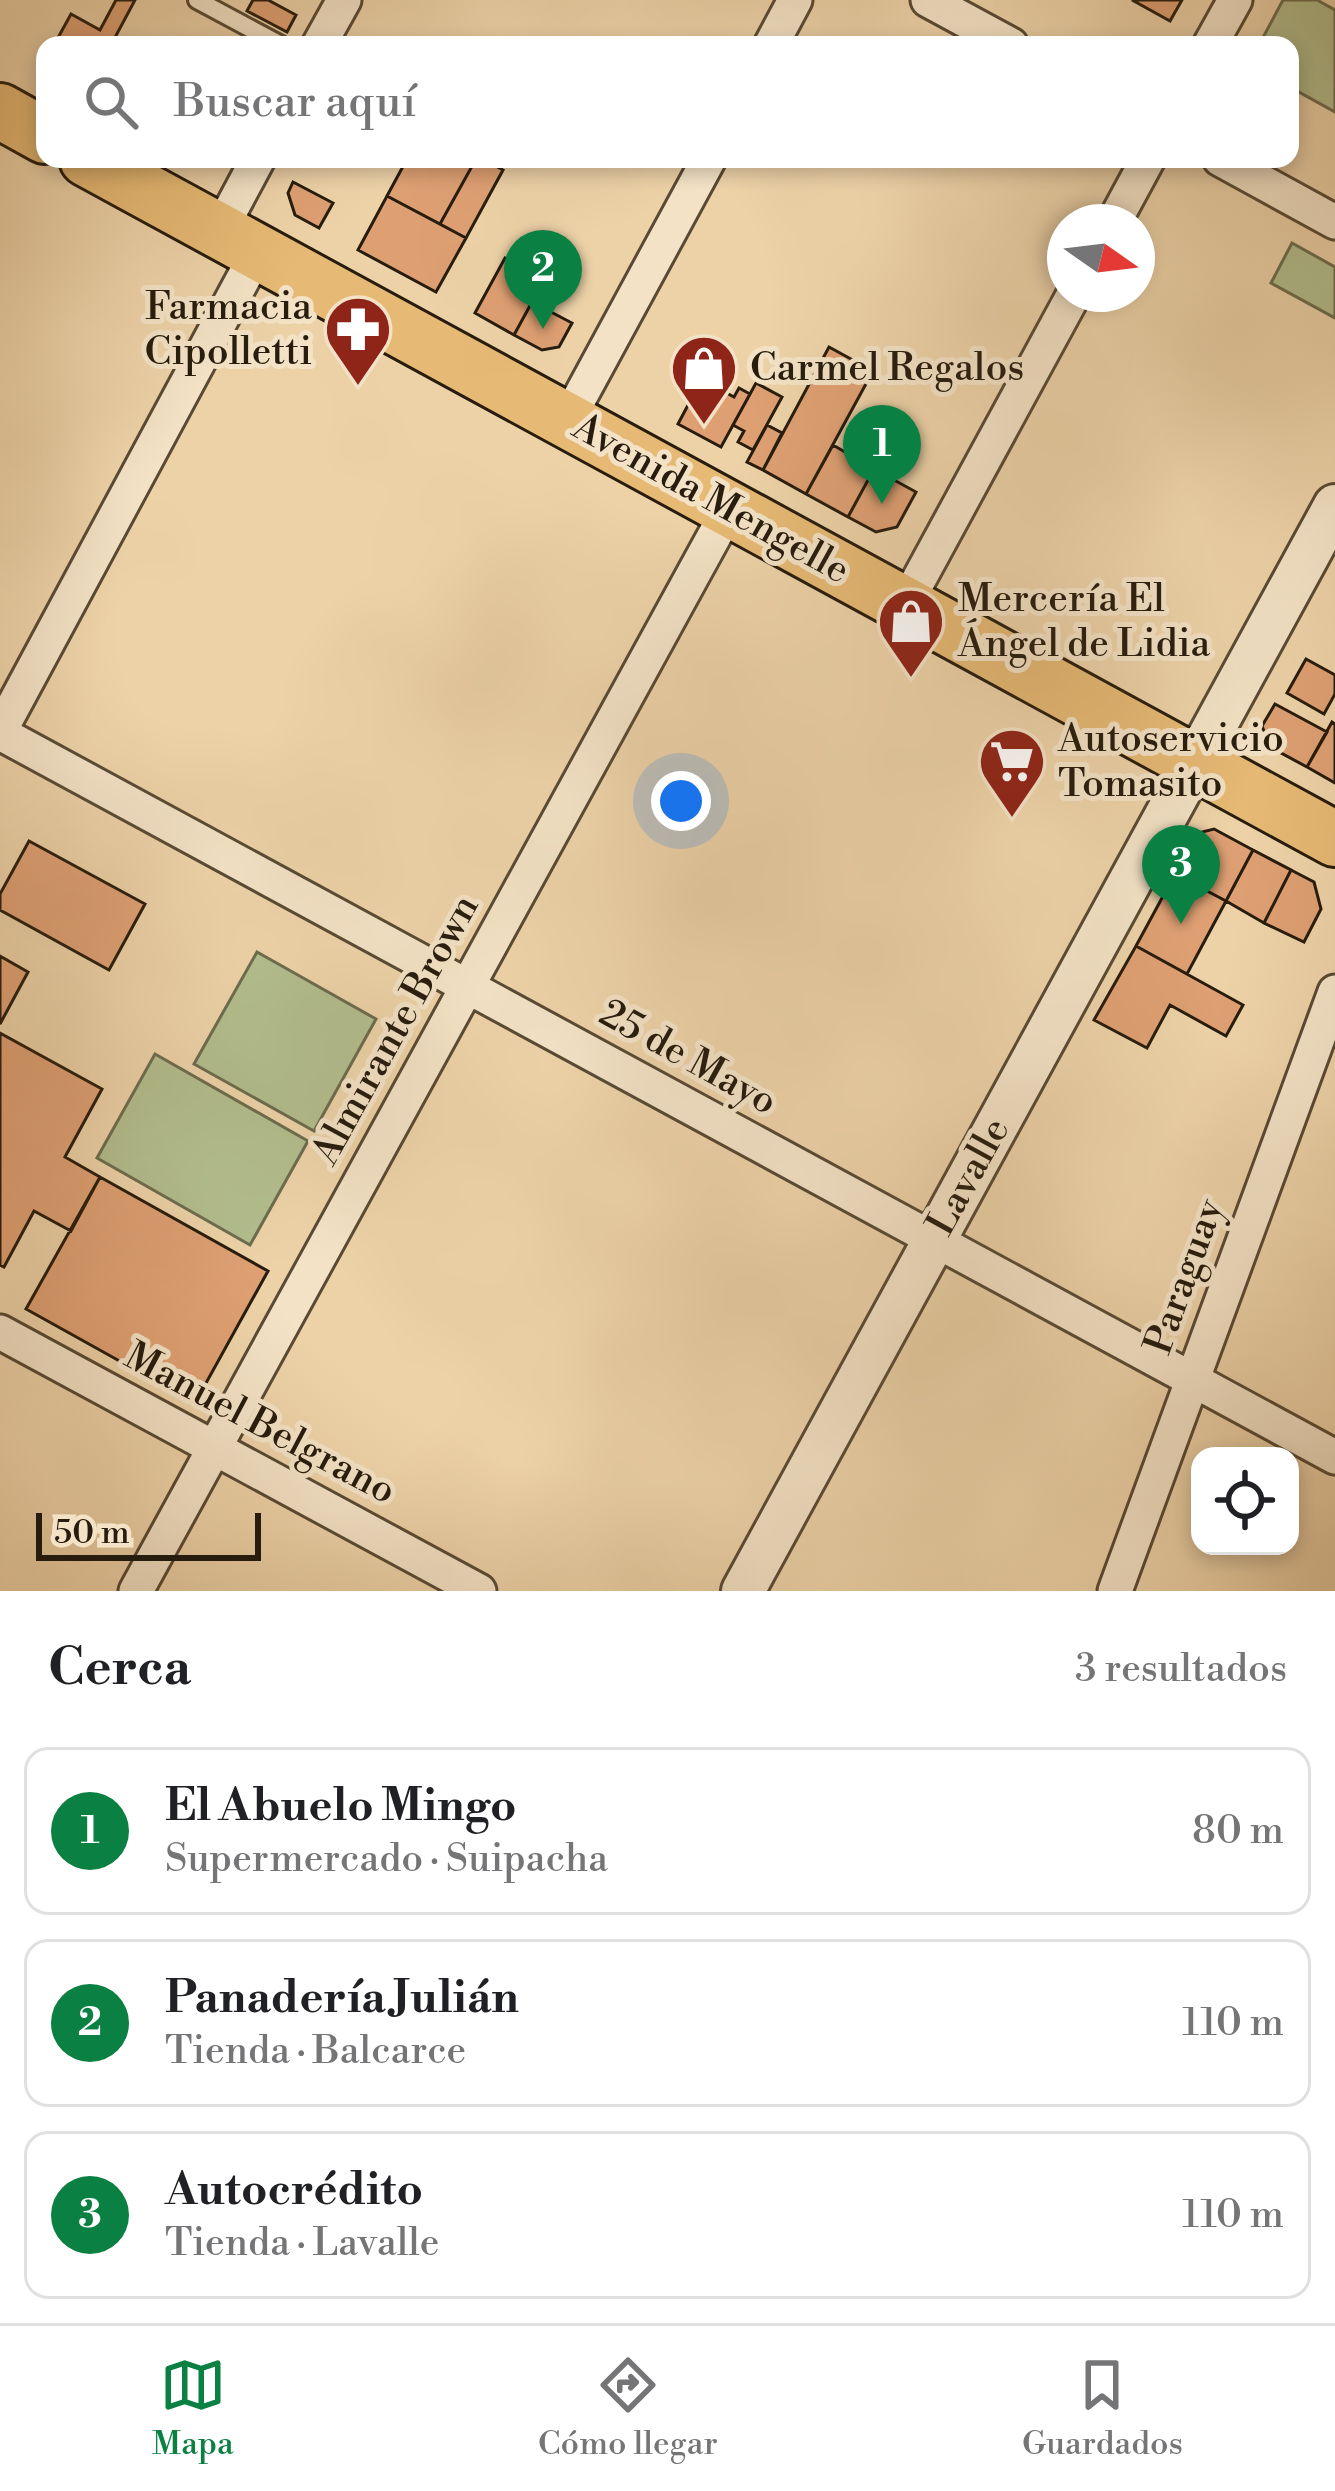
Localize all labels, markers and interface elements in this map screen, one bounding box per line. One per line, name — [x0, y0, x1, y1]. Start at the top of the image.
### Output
search box — [36, 36, 1299, 168]
icon: search — [78, 69, 144, 135]
text: Buscar aquí — [174, 74, 416, 131]
north arrow — [1047, 204, 1155, 312]
pin: 2 — [504, 230, 582, 329]
place label: Farmacia Cipolletti — [145, 283, 312, 377]
pharmacy icon: Farmacia Cipolletti — [323, 294, 393, 388]
shop icon: Carmel Regalos — [669, 333, 739, 427]
place label: Carmel Regalos — [750, 344, 1024, 393]
street label: Avenida Mengelle — [563, 402, 858, 595]
pin: 1 — [843, 405, 921, 504]
place label: Mercería El Ángel de Lidia — [957, 575, 1211, 669]
shop icon: Mercería El Ángel de Lidia — [876, 586, 946, 680]
place label: Autoservicio Tomasito — [1057, 715, 1284, 809]
supermarket icon: Autoservicio Tomasito — [977, 726, 1047, 820]
your location — [651, 771, 711, 831]
pin: 3 — [1142, 825, 1220, 924]
street label: Almirante Brown — [301, 886, 490, 1175]
street label: 25 de Mayo — [591, 989, 785, 1127]
street label: Lavalle — [917, 1110, 1021, 1244]
street label: Paraguay — [1134, 1192, 1236, 1361]
street label: Manuel Belgrano — [116, 1332, 404, 1516]
map controls — [1191, 1447, 1299, 1555]
button: locate — [1191, 1447, 1299, 1555]
scale bar — [36, 1507, 261, 1560]
text: 50 m — [54, 1513, 130, 1554]
text: Cerca — [48, 1637, 191, 1701]
text: 3 resultados — [1075, 1645, 1287, 1694]
text: El Abuelo Mingo — [165, 1778, 517, 1835]
text: 1 — [81, 1807, 99, 1856]
text: 80 m — [1192, 1807, 1284, 1856]
text: Supermercado · Suipacha — [165, 1835, 608, 1884]
text: Panadería Julián — [165, 1970, 519, 2027]
text: 2 — [78, 1999, 102, 2048]
text: 110 m — [1182, 1999, 1284, 2048]
text: Tienda · Balcarce — [165, 2027, 466, 2076]
text: Autocrédito — [165, 2162, 423, 2219]
text: 3 — [78, 2191, 102, 2240]
text: 110 m — [1182, 2191, 1284, 2240]
text: Tienda · Lavalle — [165, 2219, 439, 2268]
tab: Mapa — [152, 2352, 234, 2465]
tab: Cómo llegar — [538, 2352, 718, 2465]
tab: Guardados — [1022, 2352, 1183, 2465]

